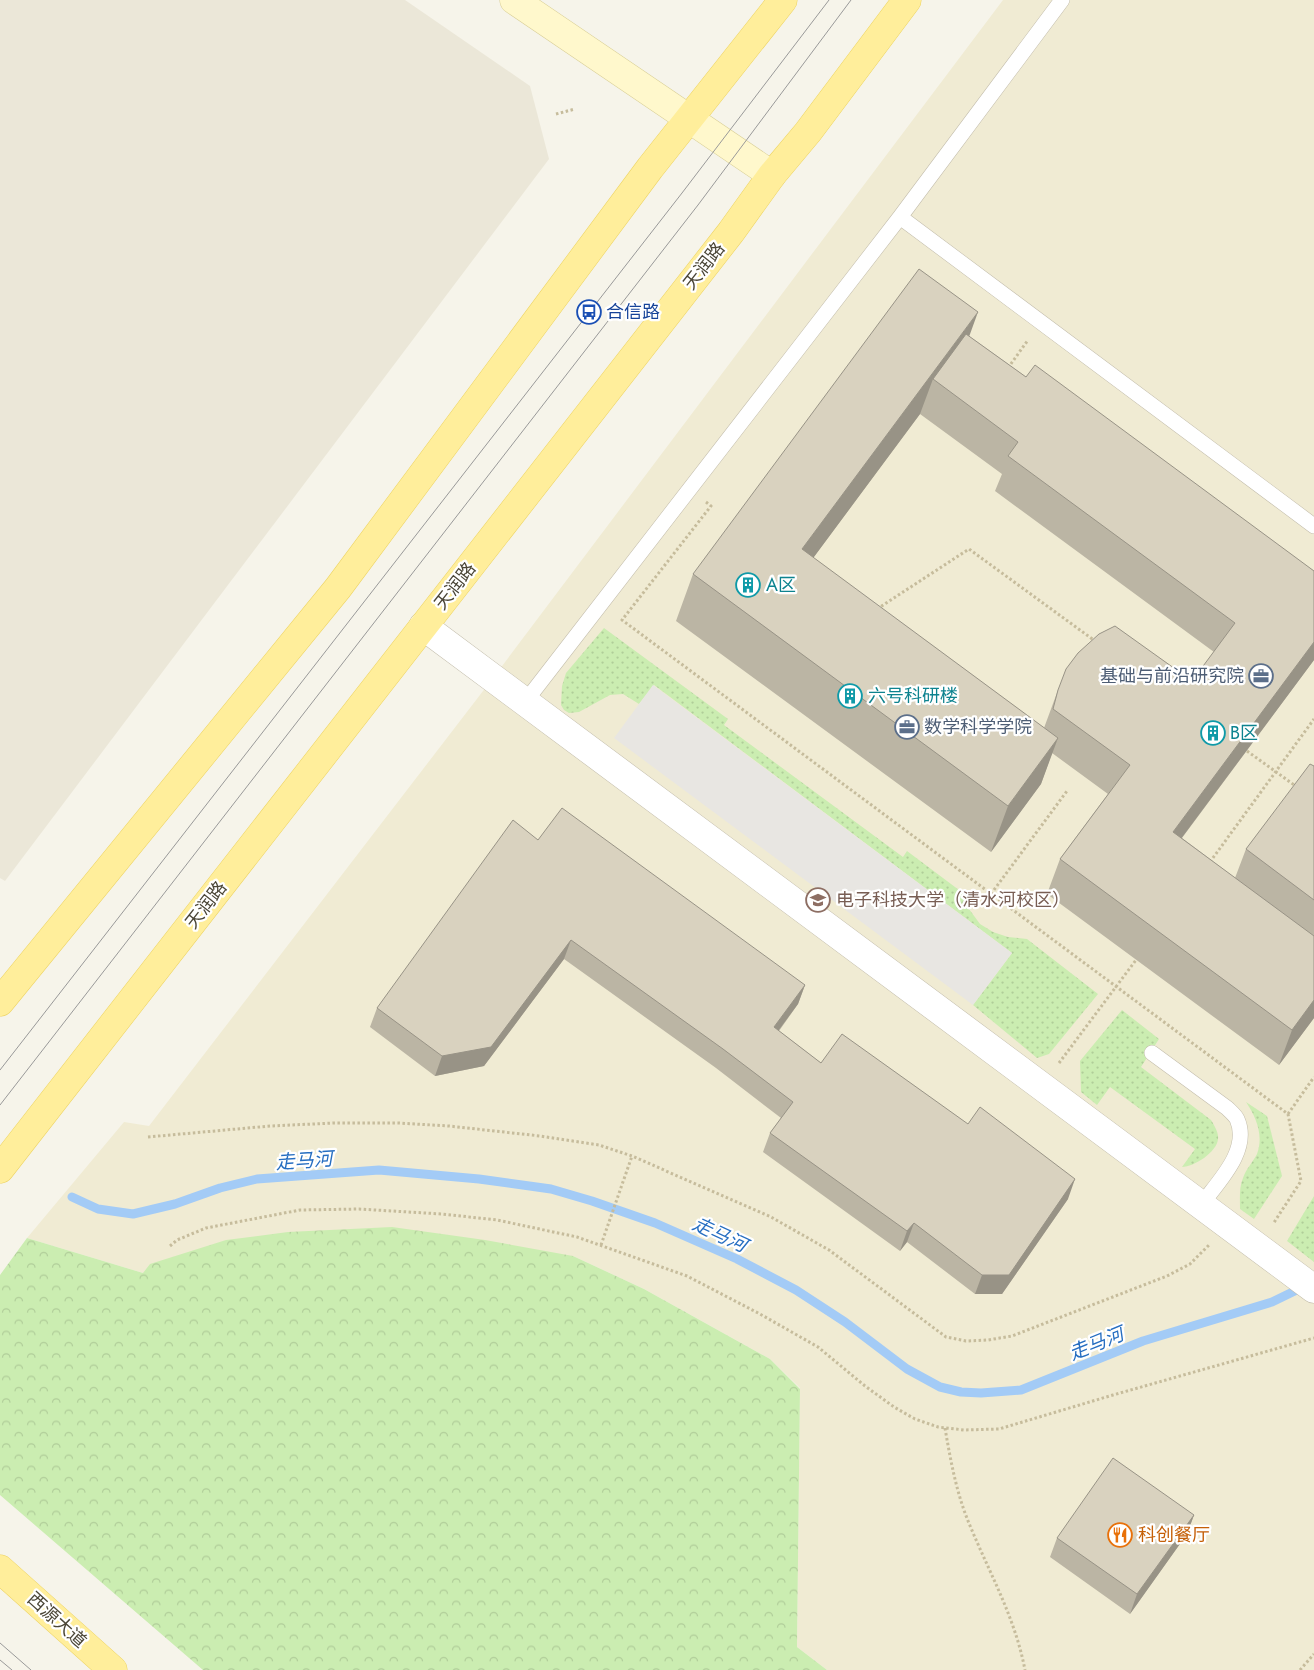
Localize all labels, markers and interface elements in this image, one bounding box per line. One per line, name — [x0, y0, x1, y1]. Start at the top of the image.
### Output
street label: 天润路 — [677, 237, 731, 295]
bus stop icon: 合信路 — [576, 299, 602, 325]
place label: 合信路 — [606, 299, 660, 325]
street label: 天润路 — [428, 557, 482, 615]
building icon: A区 — [735, 572, 761, 598]
place label: A区 — [766, 572, 796, 598]
place label: 基础与前沿研究院 — [1100, 663, 1244, 689]
office icon: 基础与前沿研究院 — [1248, 663, 1274, 689]
building icon: 六号科研楼 — [837, 683, 863, 709]
place label: 六号科研楼 — [868, 683, 958, 709]
office icon: 数学科学学院 — [894, 714, 920, 740]
place label: 数学科学学院 — [924, 714, 1032, 740]
building icon: B区 — [1200, 720, 1226, 746]
place label: B区 — [1230, 720, 1258, 746]
street label: 天润路 — [179, 876, 233, 934]
school or university icon: 电子科技大学（清水河校区） — [805, 887, 831, 913]
place label: 电子科技大学（清水河校区） — [836, 887, 1070, 913]
water label: 走马河 — [275, 1145, 337, 1176]
water label: 走马河 — [688, 1210, 755, 1260]
water label: 走马河 — [1065, 1319, 1131, 1367]
restaurant icon: 科创餐厅 — [1107, 1522, 1133, 1548]
place label: 科创餐厅 — [1138, 1522, 1210, 1548]
street label: 西源大道 — [22, 1586, 92, 1654]

